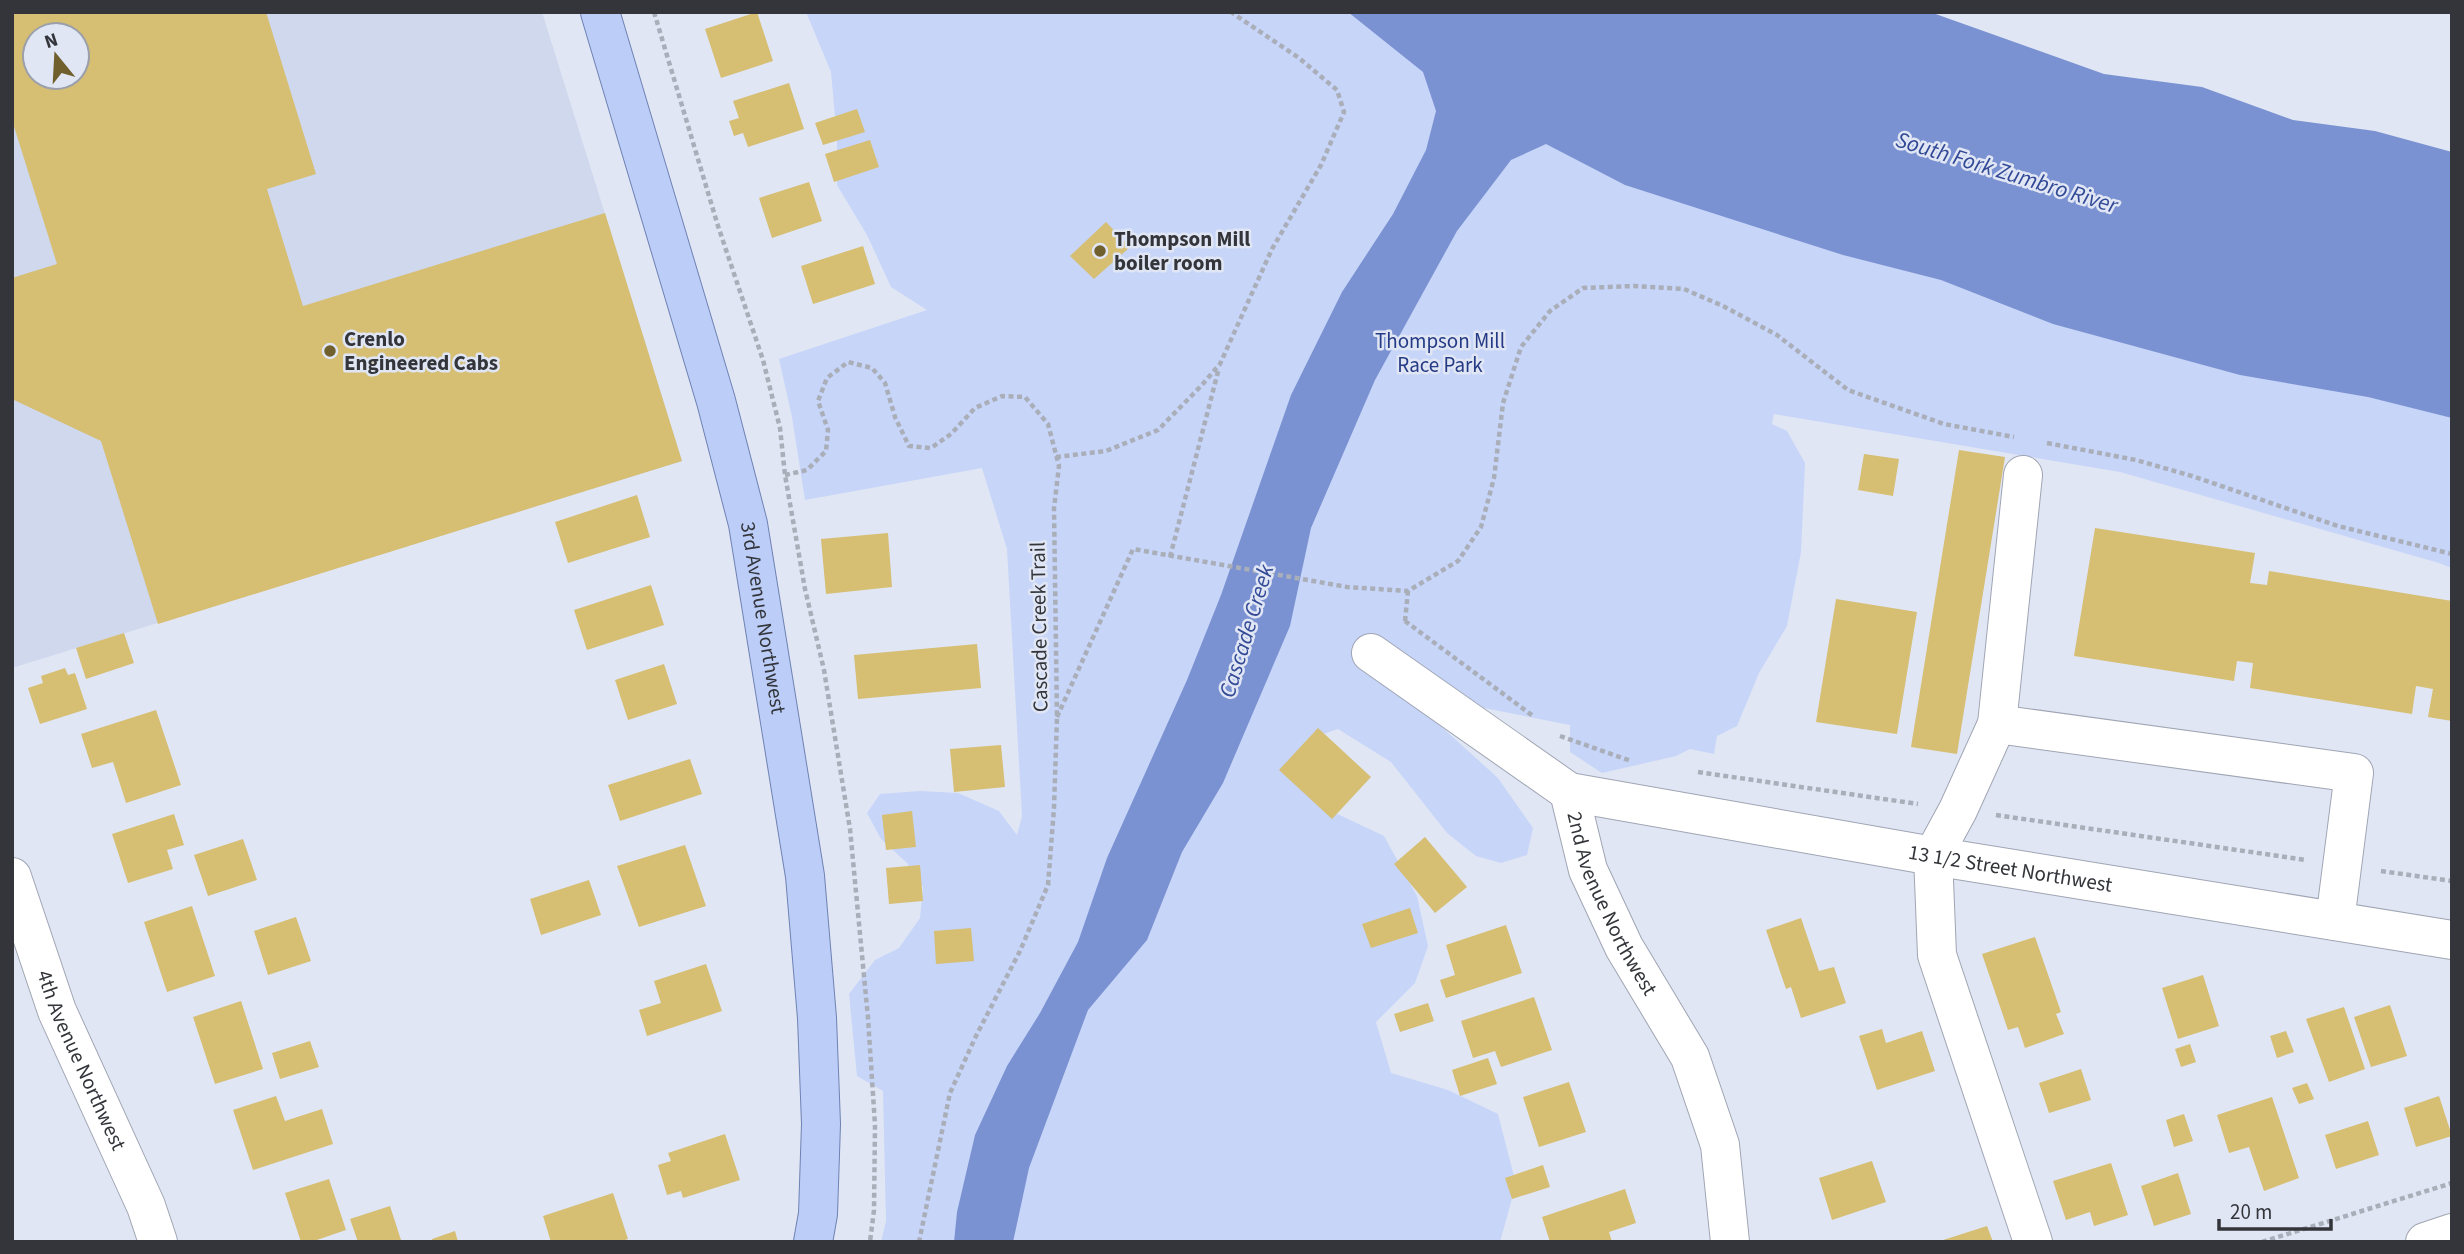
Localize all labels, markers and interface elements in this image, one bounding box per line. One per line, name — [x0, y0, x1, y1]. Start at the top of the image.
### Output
north arrow — [21, 21, 91, 91]
text: N — [41, 26, 61, 56]
water label: South Fork Zumbro River — [1892, 123, 2123, 222]
place label: Thompson Mill boiler room — [1114, 224, 1250, 278]
marker: Thompson Mill boiler room — [1092, 243, 1108, 259]
place label: Crenlo Engineered Cabs — [344, 324, 498, 378]
park label: Thompson Mill Race Park — [1375, 326, 1505, 380]
marker: Crenlo Engineered Cabs — [322, 343, 338, 359]
street label: 3rd Avenue Northwest — [733, 520, 794, 716]
street label: Cascade Creek Trail — [1023, 542, 1055, 712]
water label: Cascade Creek — [1211, 560, 1283, 702]
street label: 2nd Avenue Northwest — [1559, 809, 1665, 1001]
street label: 13 1/2 Street Northwest — [1906, 837, 2115, 900]
street label: 4th Avenue Northwest — [29, 966, 134, 1155]
scale bar — [2219, 1188, 2331, 1232]
text: 20 m — [2230, 1197, 2272, 1227]

